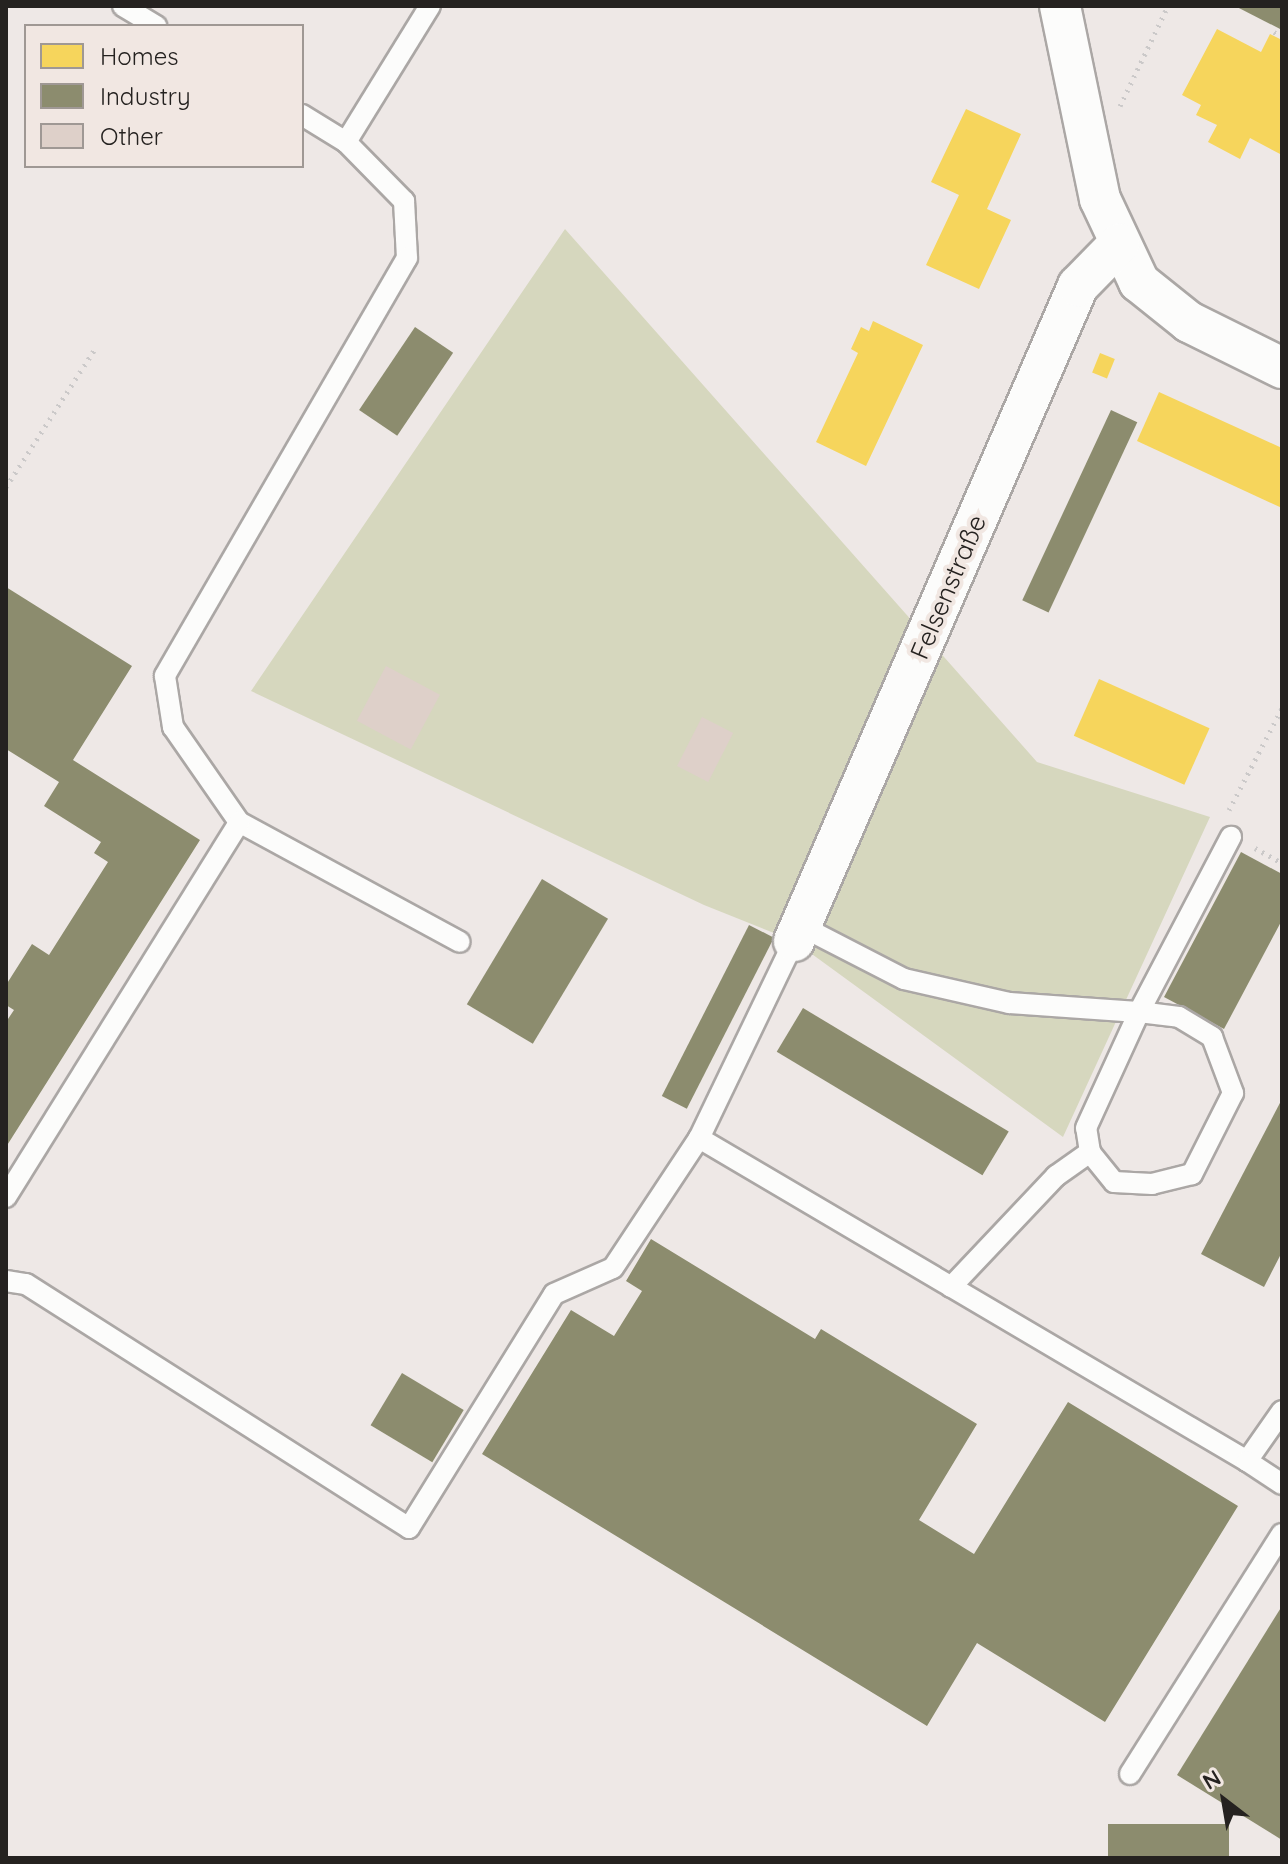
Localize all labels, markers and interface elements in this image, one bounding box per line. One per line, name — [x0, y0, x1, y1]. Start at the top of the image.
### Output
legend — [24, 24, 304, 168]
text: Homes — [100, 41, 178, 71]
text: Industry — [100, 81, 191, 111]
text: Other — [100, 121, 163, 151]
street label: Felsenstraße — [904, 510, 992, 664]
north arrow — [1184, 1760, 1264, 1840]
text: N — [1197, 1763, 1226, 1796]

